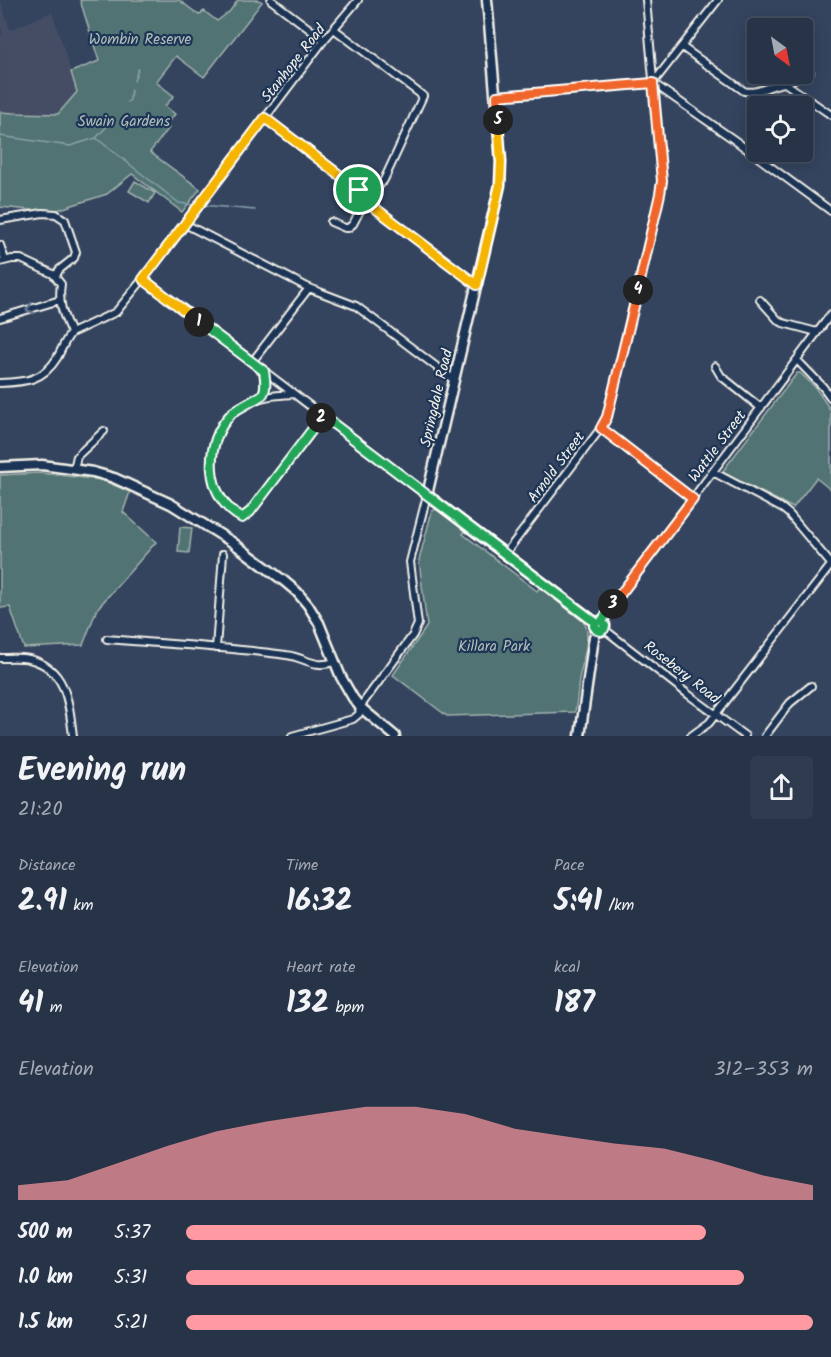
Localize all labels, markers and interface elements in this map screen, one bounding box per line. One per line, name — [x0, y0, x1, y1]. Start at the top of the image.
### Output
north arrow — [747, 18, 813, 84]
map controls — [747, 18, 813, 162]
street label: Stanhope Road — [256, 19, 332, 108]
park label: Wombin Reserve — [89, 28, 192, 52]
button: locate — [747, 96, 813, 162]
pin: 5 — [483, 105, 513, 135]
text: 5 — [494, 107, 502, 132]
park label: Swain Gardens — [78, 110, 171, 134]
pin — [333, 164, 384, 215]
icon: arrive — [342, 173, 375, 206]
pin: 4 — [623, 275, 653, 305]
text: 4 — [634, 277, 642, 302]
one-way arrow — [25, 302, 36, 314]
pin: 1 — [184, 307, 214, 337]
text: 1 — [197, 309, 201, 334]
street label: Springdale Road — [414, 346, 460, 450]
pin: 2 — [306, 403, 336, 433]
text: 2 — [316, 405, 326, 430]
street label: Wattle Street — [683, 405, 753, 488]
street label: Arnold Street — [522, 427, 592, 508]
pin: 3 — [598, 589, 628, 619]
text: 3 — [609, 591, 617, 616]
park label: Killara Park — [458, 635, 531, 659]
street label: Rosebery Road — [638, 635, 725, 711]
text: Evening run — [18, 745, 186, 798]
button: share — [750, 756, 813, 819]
text: 21:20 — [18, 794, 62, 826]
text: Distance — [18, 853, 76, 878]
text: Time — [286, 853, 318, 878]
text: Pace — [554, 853, 585, 878]
text: 2.91 — [18, 878, 67, 926]
text: 16:32 — [286, 878, 353, 926]
text: 5:41 — [554, 878, 602, 926]
text: km — [67, 893, 94, 918]
text: /km — [602, 893, 634, 918]
text: Elevation — [18, 955, 79, 980]
text: Heart rate — [286, 955, 356, 980]
text: kcal — [554, 955, 580, 980]
text: 41 — [18, 980, 43, 1028]
text: 132 — [286, 980, 329, 1028]
text: 187 — [554, 980, 595, 1028]
text: m — [43, 995, 63, 1020]
text: bpm — [329, 995, 364, 1020]
text: Elevation — [18, 1054, 94, 1086]
text: 312–353 m — [714, 1054, 813, 1086]
text: 500 m — [18, 1217, 73, 1249]
text: 5:37 — [114, 1217, 150, 1249]
text: 1.0 km — [18, 1262, 73, 1294]
text: 5:31 — [114, 1262, 147, 1294]
text: 1.5 km — [18, 1307, 73, 1339]
text: 5:21 — [114, 1307, 148, 1339]

